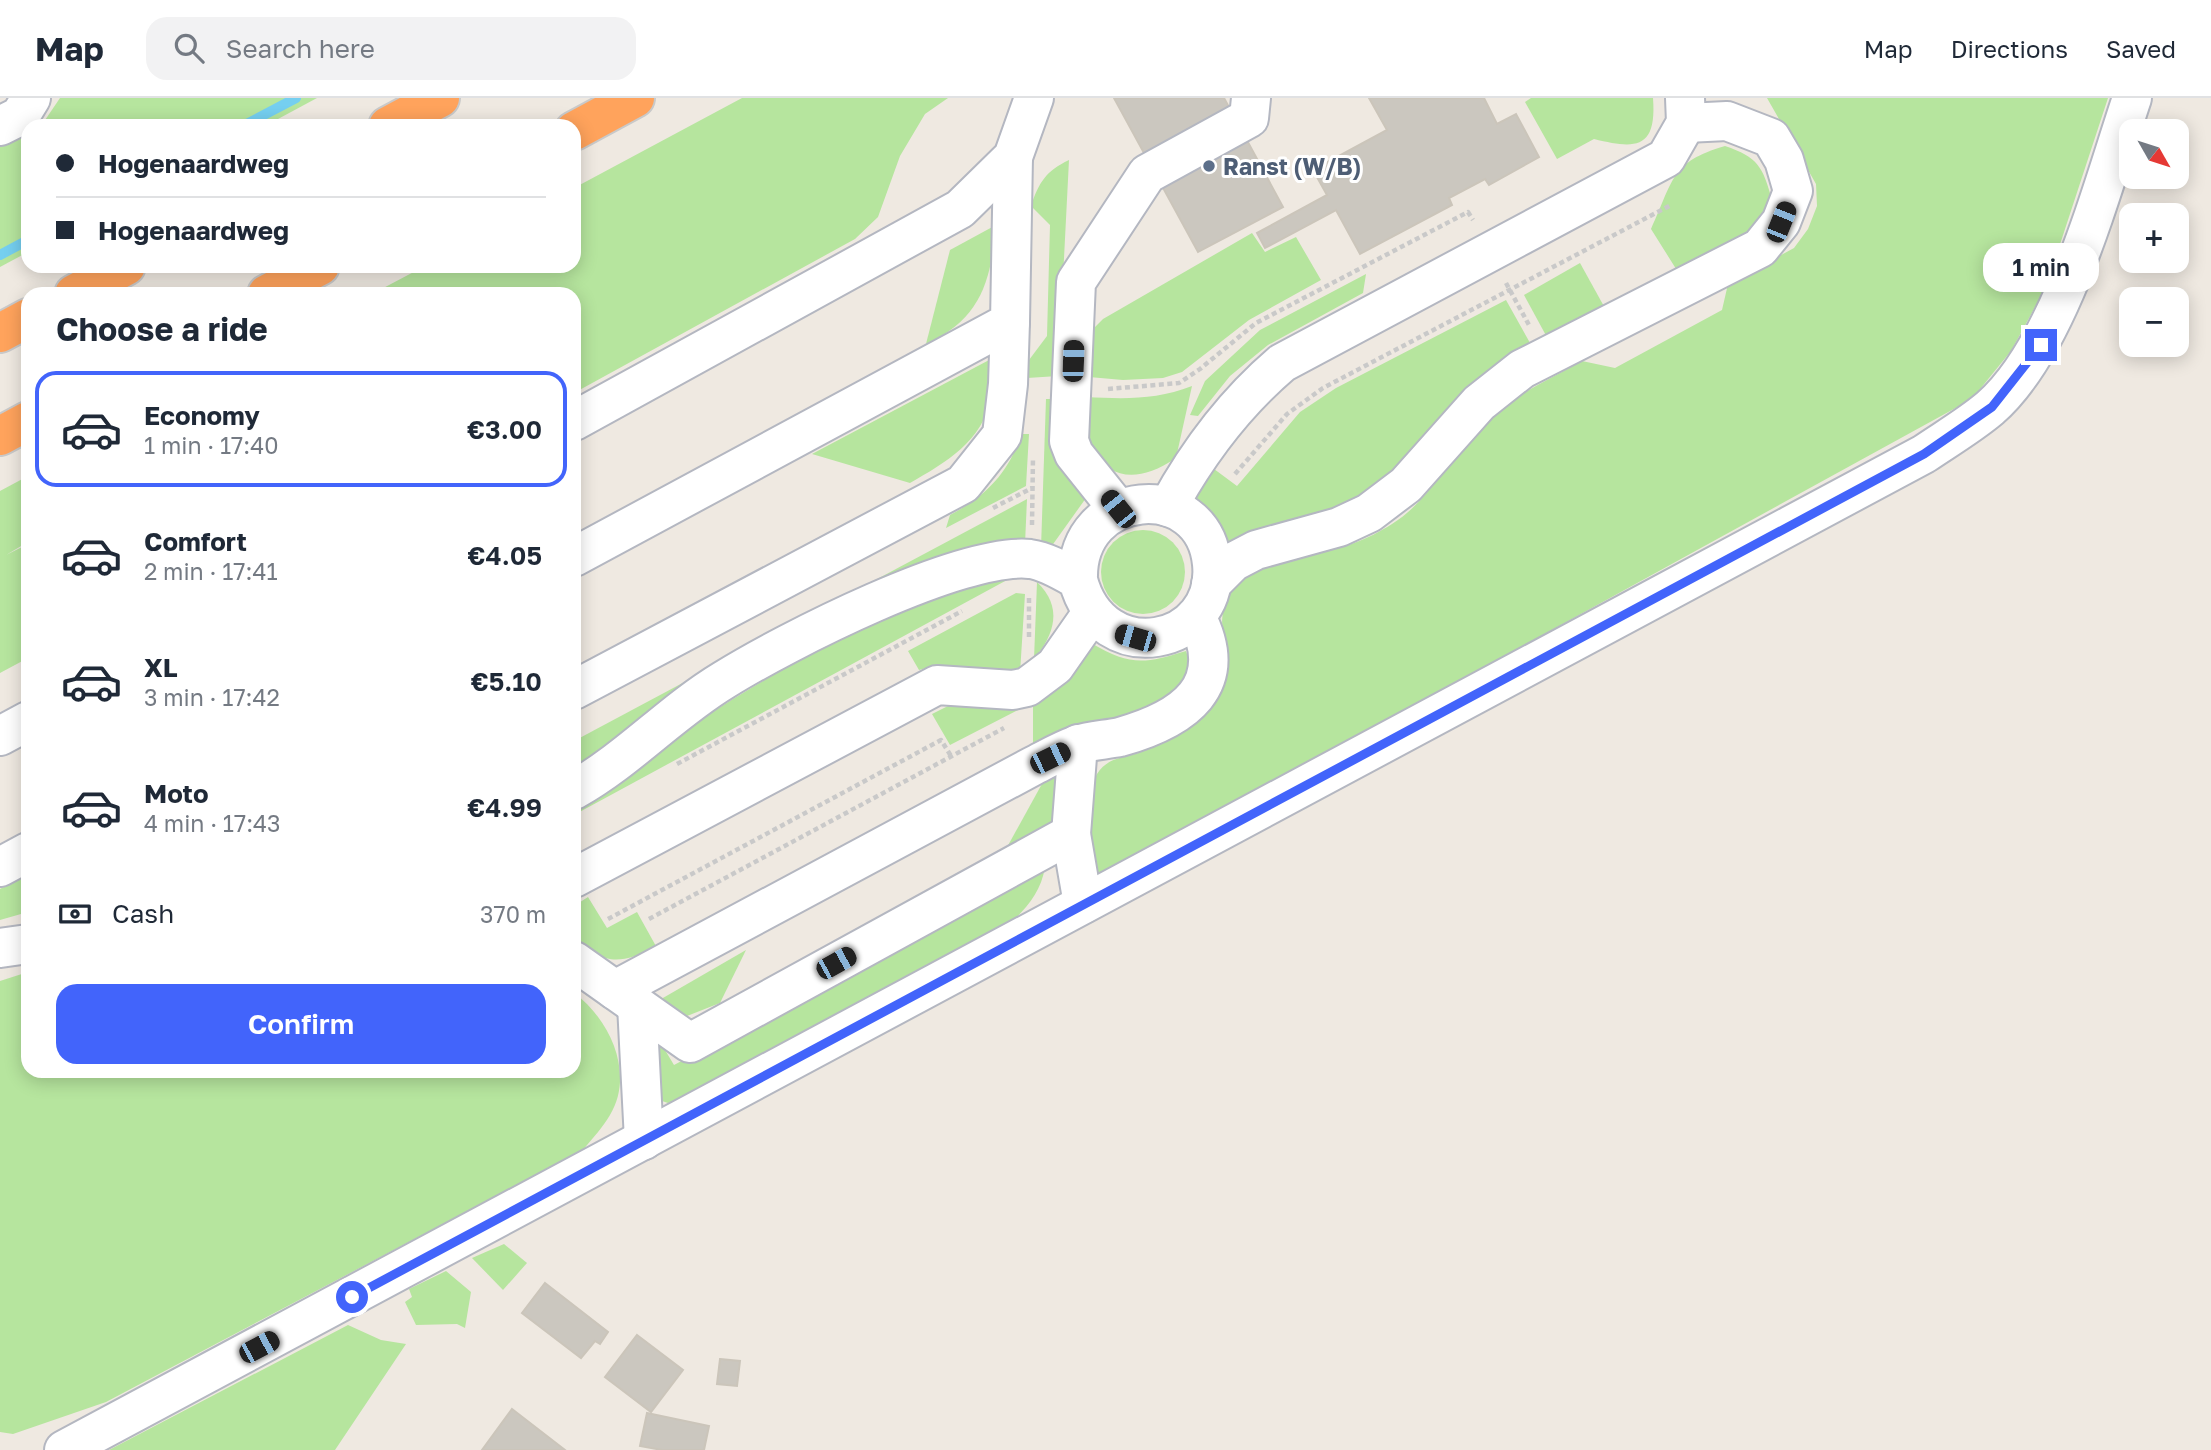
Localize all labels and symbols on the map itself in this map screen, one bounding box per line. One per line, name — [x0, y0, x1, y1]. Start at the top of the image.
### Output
north arrow — [2119, 119, 2189, 189]
place label: Ranst (W/B) — [1223, 152, 1361, 180]
marker: Ranst (W/B) — [1201, 158, 1217, 174]
car — [1764, 199, 1799, 245]
callout: 1 min — [1983, 244, 2099, 292]
route end — [2025, 329, 2057, 361]
car — [1062, 340, 1085, 382]
car — [1097, 486, 1140, 532]
car — [1112, 622, 1159, 654]
car — [1027, 739, 1074, 777]
car — [813, 944, 860, 982]
route start — [336, 1281, 368, 1313]
car — [236, 1328, 283, 1366]

